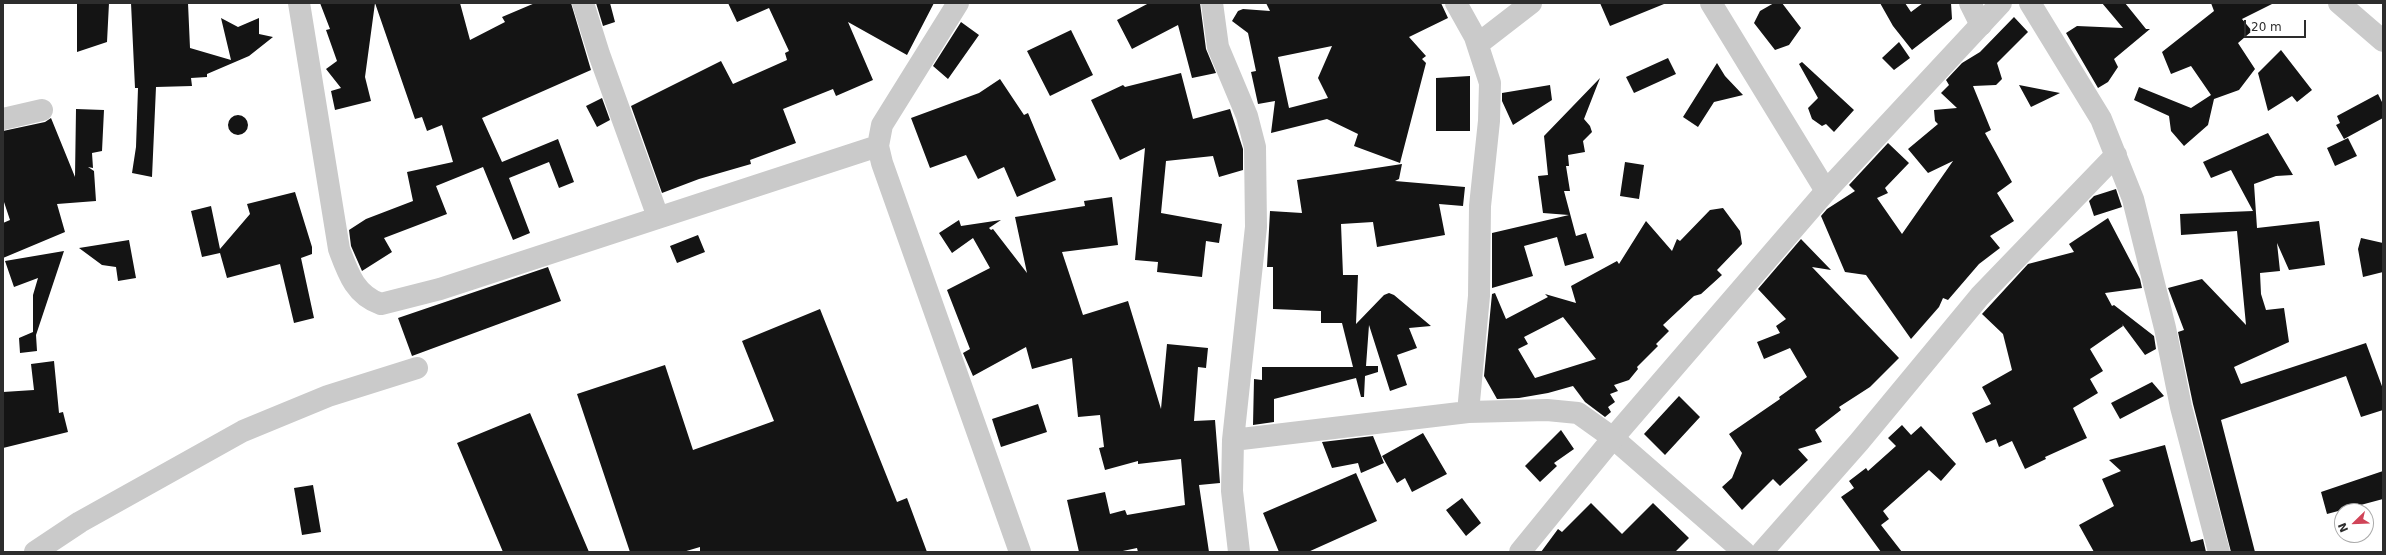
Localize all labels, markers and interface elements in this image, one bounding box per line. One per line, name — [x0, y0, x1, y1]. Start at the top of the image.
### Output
scale bar — [2246, 12, 2308, 38]
text: 20 m — [2251, 20, 2282, 34]
north arrow — [2334, 503, 2374, 543]
text: N — [2336, 521, 2351, 534]

